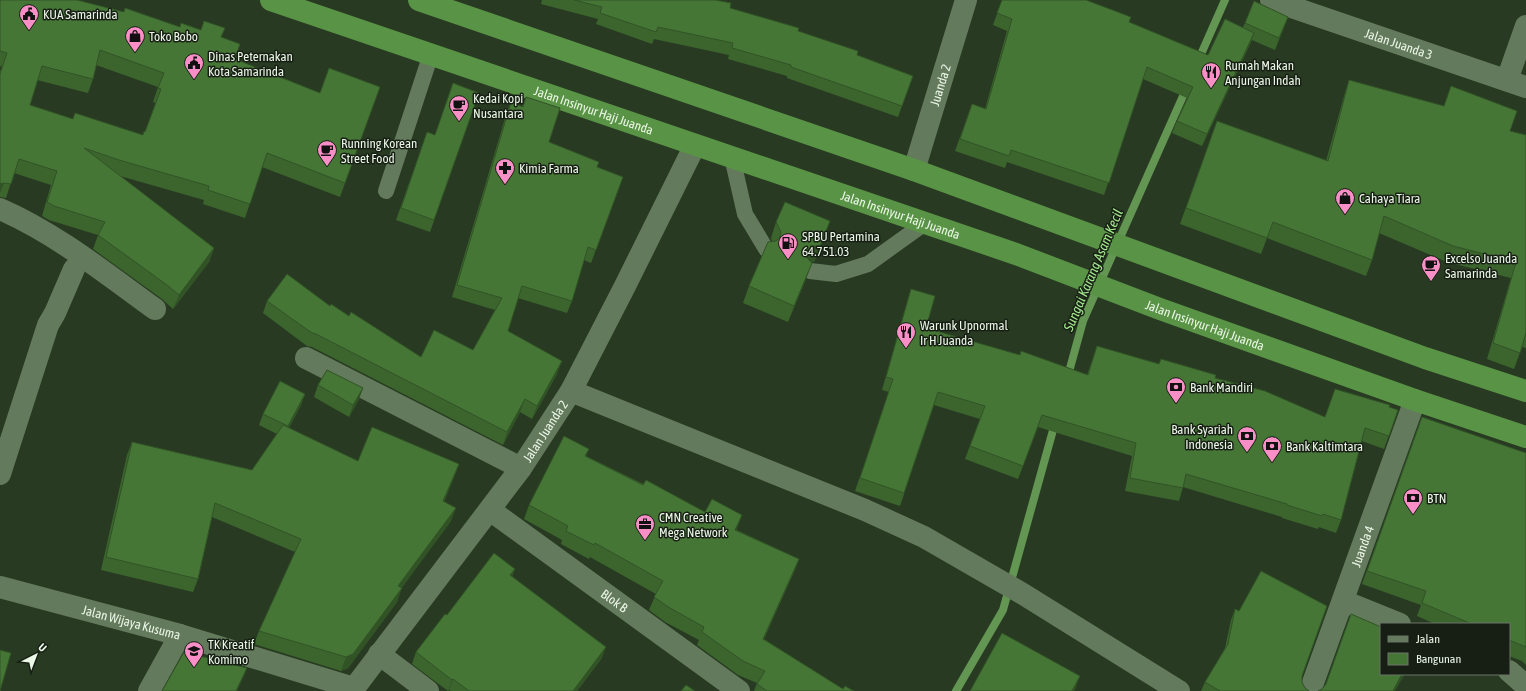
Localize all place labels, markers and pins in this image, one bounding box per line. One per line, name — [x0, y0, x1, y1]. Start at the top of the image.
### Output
public building icon: KUA Samarinda — [18, 3, 40, 31]
place label: KUA Samarinda — [43, 7, 117, 22]
shop icon: Toko Bobo — [124, 25, 146, 53]
place label: Toko Bobo — [149, 29, 198, 44]
place label: Dinas Peternakan Kota Samarinda — [208, 49, 293, 79]
public building icon: Dinas Peternakan Kota Samarinda — [183, 52, 205, 80]
place label: Rumah Makan Anjungan Indah — [1225, 58, 1301, 88]
restaurant icon: Rumah Makan Anjungan Indah — [1200, 61, 1222, 89]
place label: Kedai Kopi Nusantara — [473, 91, 523, 121]
cafe icon: Kedai Kopi Nusantara — [448, 94, 470, 122]
place label: Running Korean Street Food — [341, 136, 417, 166]
cafe icon: Running Korean Street Food — [316, 139, 338, 167]
pharmacy icon: Kimia Farma — [494, 157, 516, 185]
place label: Kimia Farma — [519, 161, 579, 176]
shop icon: Cahaya Tiara — [1334, 187, 1356, 215]
place label: Cahaya Tiara — [1359, 191, 1420, 206]
place label: SPBU Pertamina 64.751.03 — [802, 229, 880, 259]
fuel station icon: SPBU Pertamina 64.751.03 — [777, 232, 799, 260]
place label: Excelso Juanda Samarinda — [1445, 251, 1517, 281]
cafe icon: Excelso Juanda Samarinda — [1420, 254, 1442, 282]
place label: Warunk Upnormal Ir H Juanda — [920, 318, 1008, 348]
restaurant icon: Warunk Upnormal Ir H Juanda — [895, 321, 917, 349]
bank icon: Bank Mandiri — [1165, 376, 1187, 404]
place label: Bank Mandiri — [1190, 380, 1253, 395]
place label: Bank Syariah Indonesia — [1171, 422, 1233, 452]
bank icon: Bank Syariah Indonesia — [1236, 425, 1258, 453]
bank icon: Bank Kaltimtara — [1261, 435, 1283, 463]
place label: Bank Kaltimtara — [1286, 439, 1363, 454]
bank icon: BTN — [1402, 487, 1424, 515]
place label: BTN — [1427, 491, 1447, 506]
place label: CMN Creative Mega Network — [659, 510, 728, 540]
office icon: CMN Creative Mega Network — [634, 513, 656, 541]
place label: TK Kreatif Komimo — [208, 637, 255, 667]
school or university icon: TK Kreatif Komimo — [183, 640, 205, 668]

